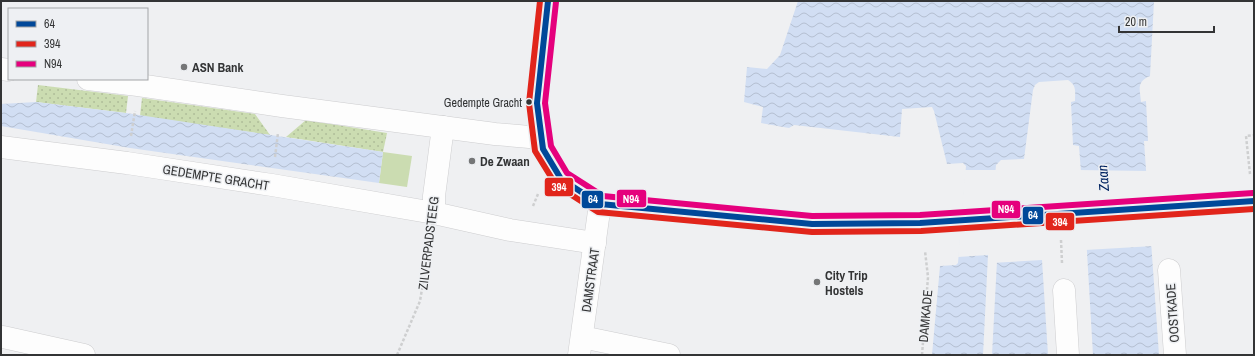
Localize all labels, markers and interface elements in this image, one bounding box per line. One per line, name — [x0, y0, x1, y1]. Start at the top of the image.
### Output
legend — [8, 8, 148, 80]
scale bar — [1119, 8, 1214, 34]
text: 20 m — [1125, 14, 1147, 30]
text: 64 — [44, 16, 55, 32]
text: 394 — [44, 36, 61, 52]
text: N94 — [44, 56, 63, 72]
place label: ASN Bank — [192, 59, 244, 76]
marker: ASN Bank — [179, 62, 189, 72]
place label: Gedempte Gracht — [444, 95, 522, 111]
marker: Gedempte Gracht — [524, 97, 534, 107]
place label: De Zwaan — [480, 153, 530, 170]
marker: De Zwaan — [467, 156, 477, 166]
street label: GEDEMPTE GRACHT — [161, 161, 271, 194]
water label: Zaan — [1093, 164, 1113, 193]
line badge: 394 — [544, 177, 574, 197]
text: 394 — [551, 180, 567, 194]
line badge: N94 — [616, 189, 647, 208]
line badge: 64 — [581, 190, 604, 209]
text: 64 — [588, 192, 598, 206]
text: N94 — [623, 192, 639, 206]
street label: ZILVERPADSTEEG — [414, 195, 443, 291]
line badge: N94 — [991, 200, 1021, 219]
text: N94 — [998, 202, 1014, 216]
line badge: 64 — [1022, 206, 1044, 225]
text: 64 — [1028, 208, 1038, 222]
line badge: 394 — [1045, 212, 1075, 231]
text: 394 — [1052, 215, 1068, 229]
street label: DAMSTRAAT — [578, 246, 604, 313]
place label: City Trip Hostels — [825, 267, 868, 299]
marker: City Trip Hostels — [812, 277, 822, 287]
street label: OOSTKADE — [1162, 283, 1183, 343]
street label: DAMKADE — [915, 289, 936, 343]

